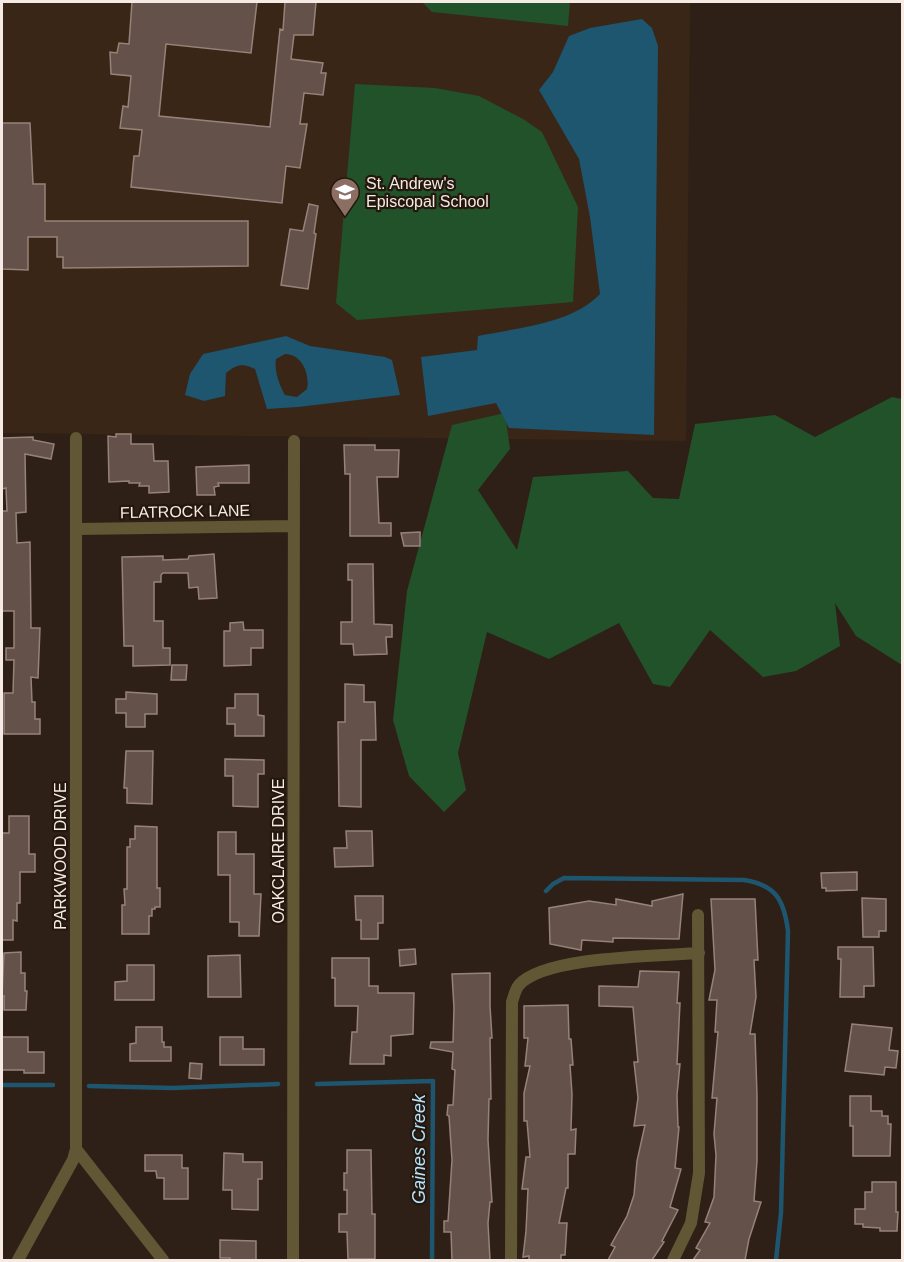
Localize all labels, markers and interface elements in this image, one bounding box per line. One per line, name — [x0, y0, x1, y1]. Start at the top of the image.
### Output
place label: St. Andrew's Episcopal School — [366, 175, 489, 210]
school or university icon: St. Andrew's Episcopal School — [329, 176, 361, 218]
street label: FLATROCK LANE — [120, 502, 250, 521]
street label: OAKCLAIRE DRIVE — [270, 779, 287, 923]
street label: PARKWOOD DRIVE — [52, 782, 69, 930]
water label: Gaines Creek — [409, 1093, 429, 1204]

